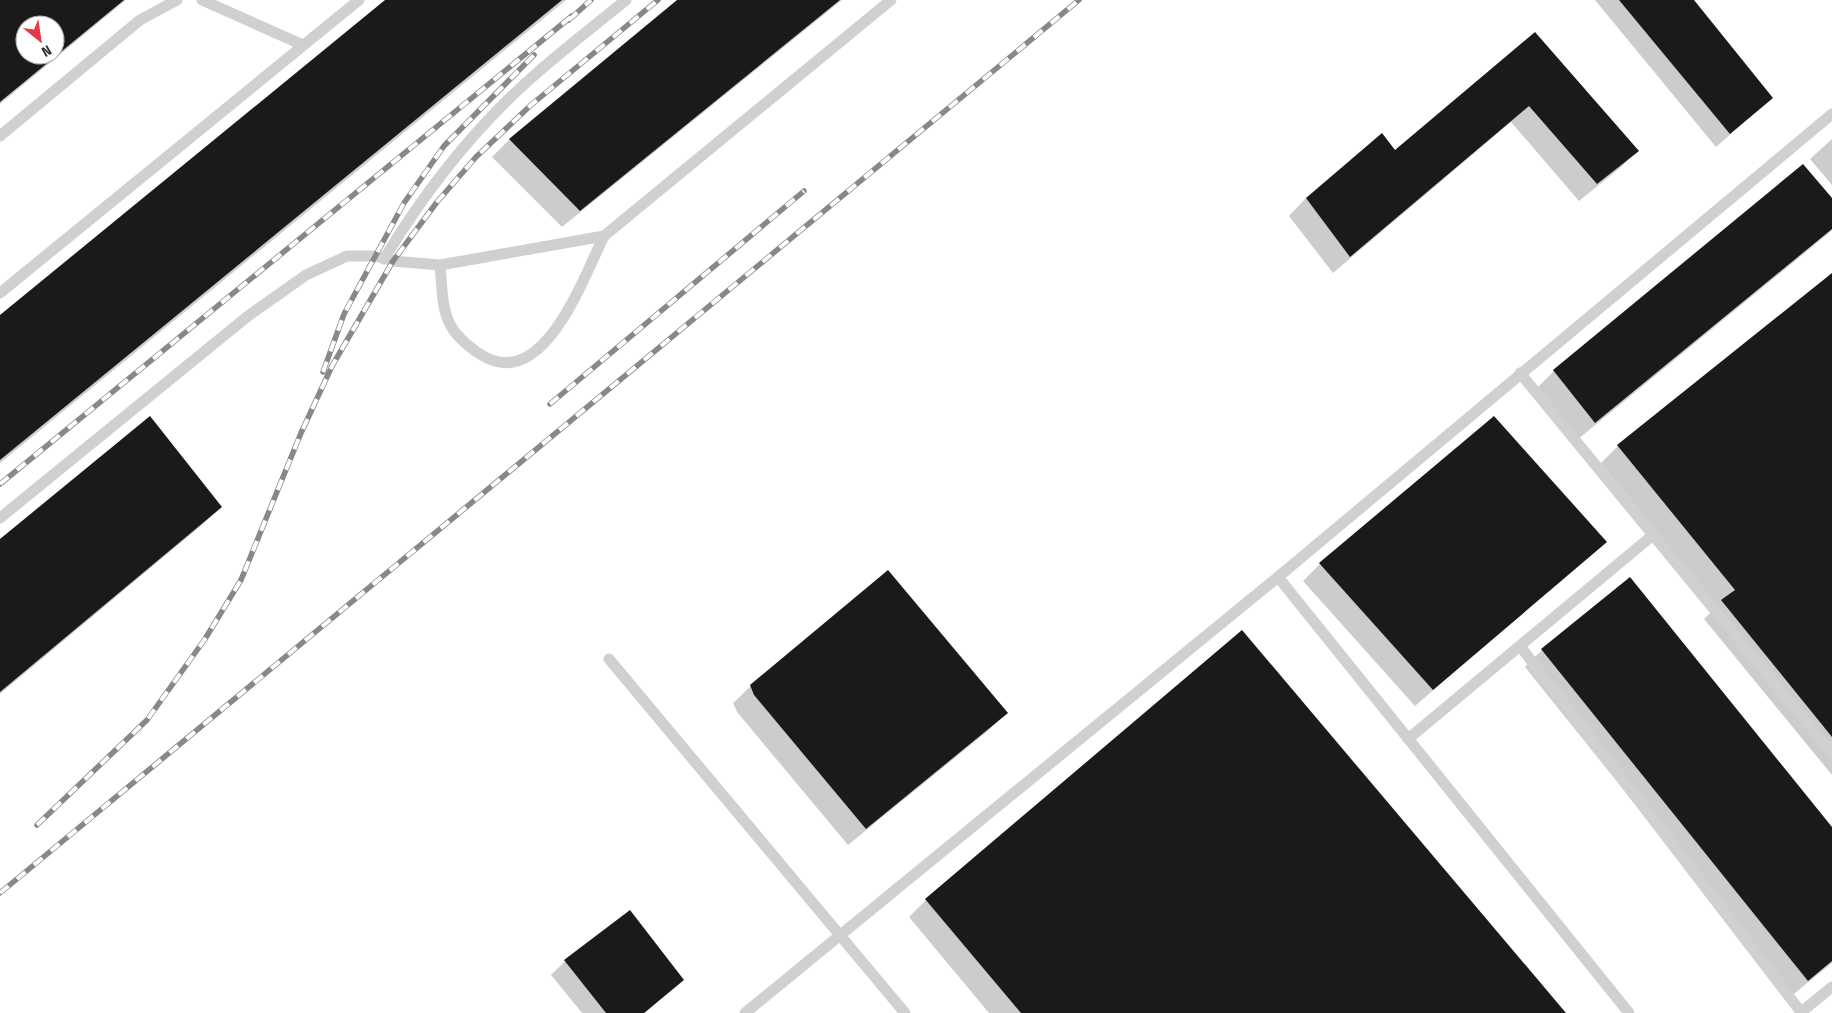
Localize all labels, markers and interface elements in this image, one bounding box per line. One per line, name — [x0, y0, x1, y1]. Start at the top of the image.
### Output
north arrow — [15, 15, 65, 65]
text: N — [38, 41, 54, 60]

